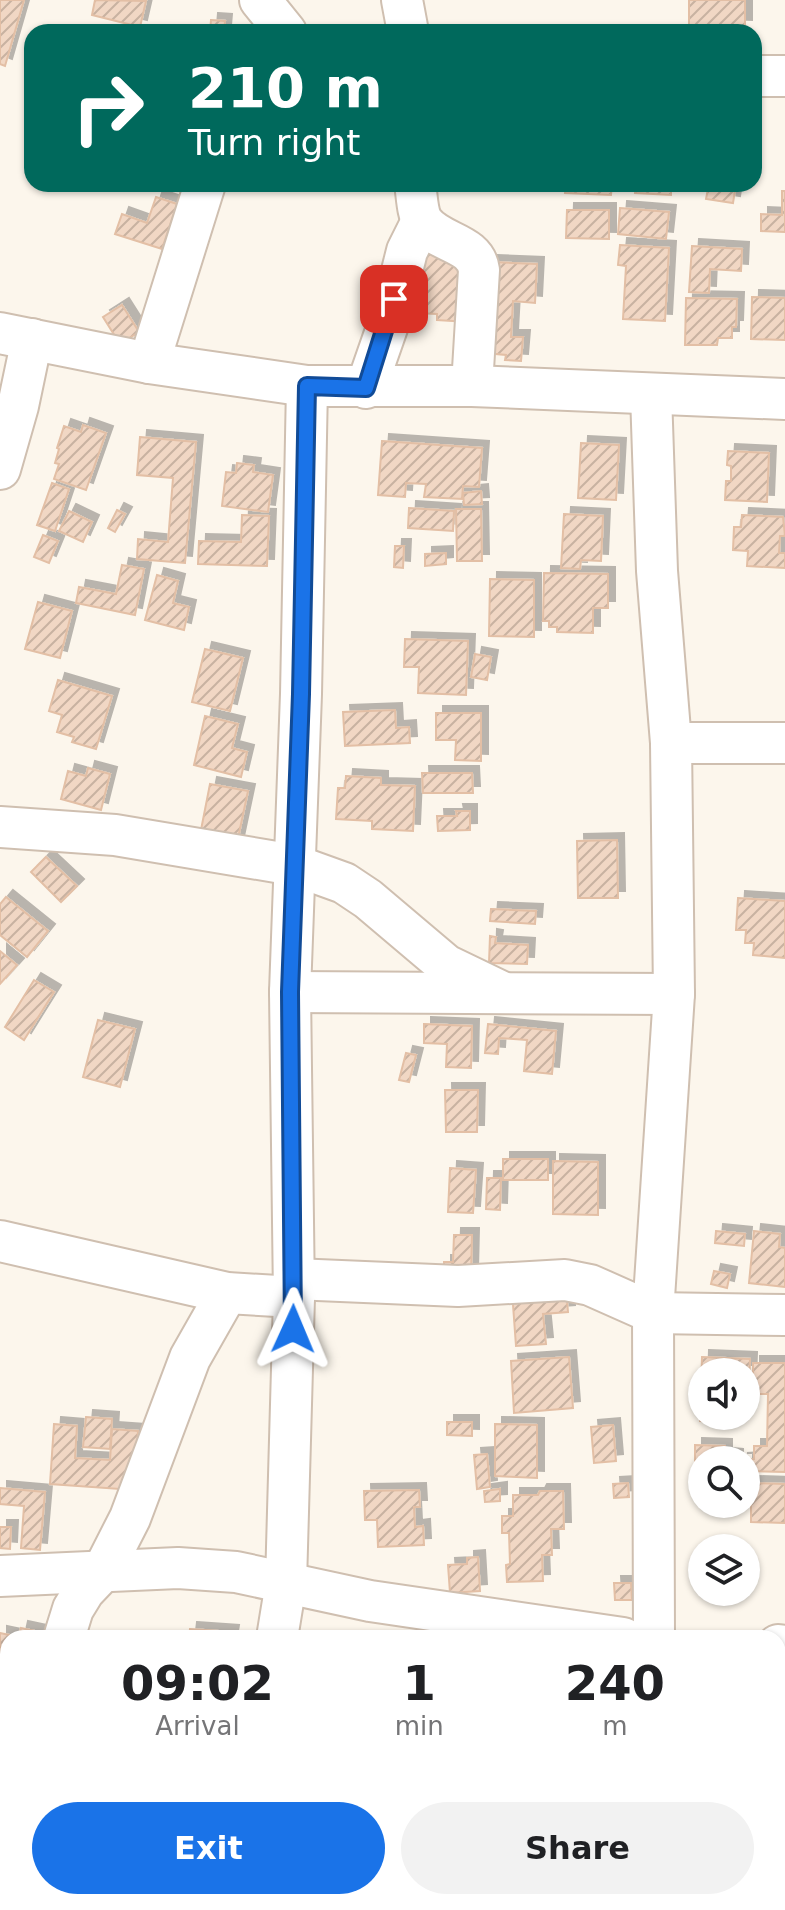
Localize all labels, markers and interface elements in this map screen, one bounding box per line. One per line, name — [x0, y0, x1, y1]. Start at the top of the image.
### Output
text: 210 m — [188, 55, 383, 120]
icon: right — [56, 56, 160, 160]
text: Turn right — [188, 122, 360, 163]
pin — [360, 265, 428, 333]
icon: arrive — [372, 277, 416, 321]
position arrow — [251, 1287, 335, 1371]
map controls — [688, 1358, 760, 1606]
button: sound — [688, 1358, 760, 1430]
button: search — [688, 1446, 760, 1518]
button: layers — [688, 1534, 760, 1606]
text: 09:02 — [121, 1655, 274, 1711]
text: 1 — [403, 1655, 436, 1711]
text: 240 — [565, 1655, 665, 1711]
text: Arrival — [155, 1711, 240, 1741]
text: min — [395, 1711, 444, 1741]
text: m — [602, 1711, 628, 1741]
button: Exit — [32, 1802, 385, 1894]
button: Share — [401, 1802, 754, 1894]

